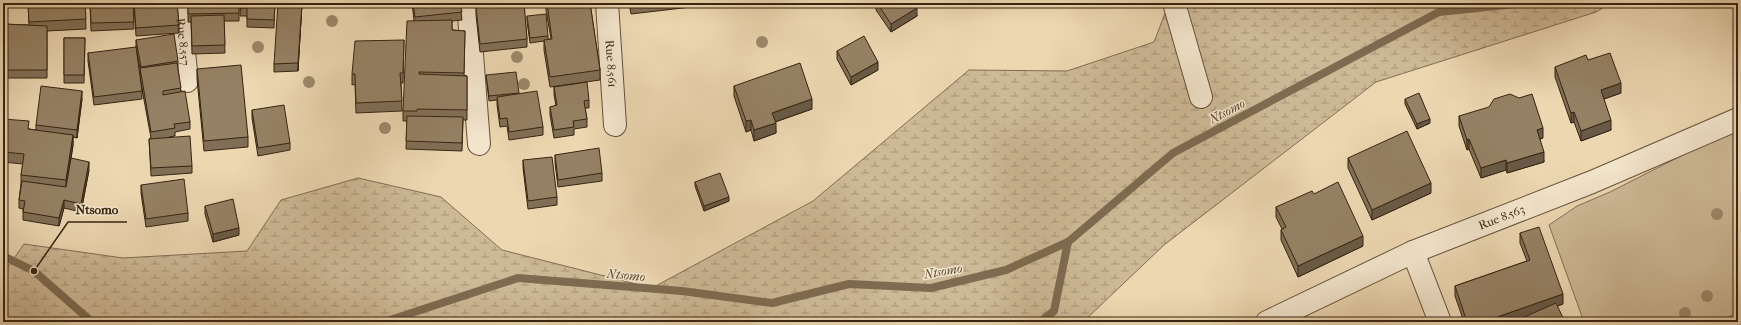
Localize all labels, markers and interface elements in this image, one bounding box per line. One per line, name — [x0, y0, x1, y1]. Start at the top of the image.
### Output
street label: Rue 8.557 — [174, 17, 192, 66]
street label: Rue 8.561 — [602, 40, 620, 88]
water label: Ntsomo — [1205, 95, 1248, 127]
callout: Ntsomo — [68, 197, 127, 222]
text: Ntsomo — [76, 202, 119, 217]
street label: Rue 8.563 — [1477, 202, 1527, 233]
water label: Ntsomo — [922, 260, 964, 282]
water label: Ntsomo — [605, 266, 646, 284]

